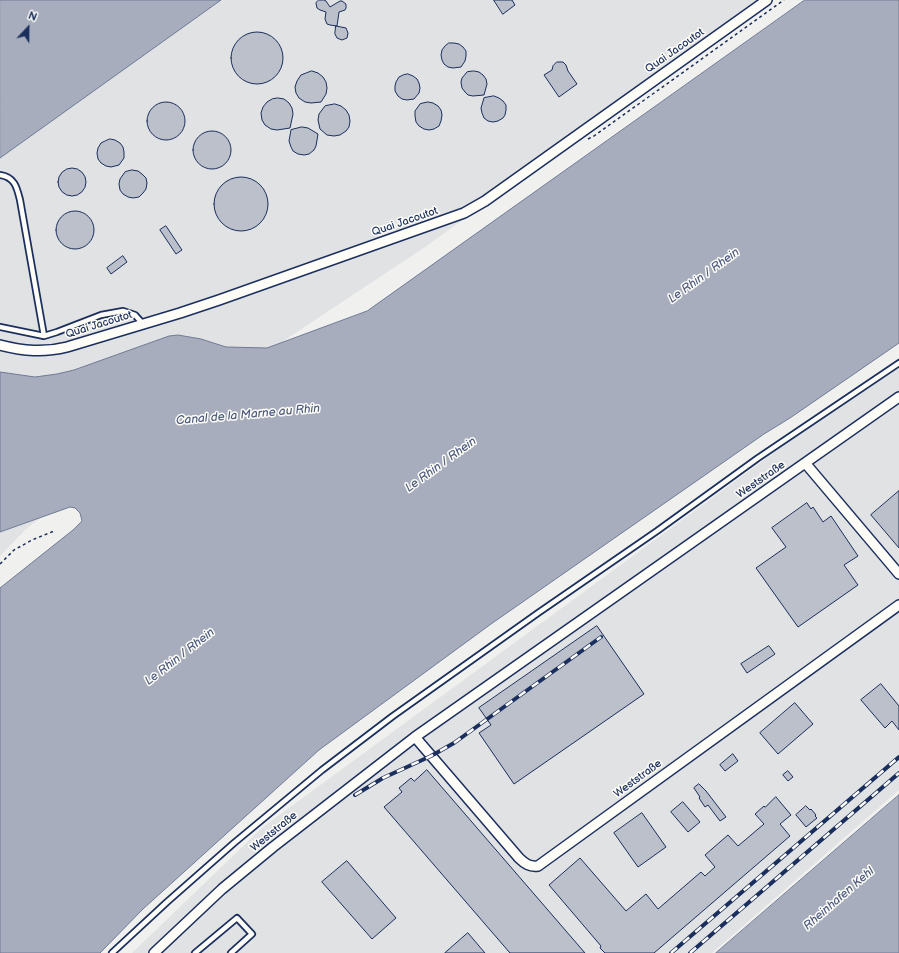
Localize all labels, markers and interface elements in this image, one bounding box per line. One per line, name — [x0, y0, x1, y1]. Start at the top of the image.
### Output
north arrow — [8, 8, 48, 48]
text: N — [26, 9, 39, 24]
street label: Quai Jacoutot — [643, 26, 707, 76]
street label: Quai Jacoutot — [370, 205, 440, 239]
water label: Le Rhin / Rhein — [666, 245, 742, 307]
street label: Quai Jacoutot — [64, 309, 134, 341]
water label: Canal de la Marne au Rhin — [175, 402, 321, 428]
water label: Le Rhin / Rhein — [403, 434, 479, 496]
street label: Weststraße — [734, 459, 788, 501]
water label: Le Rhin / Rhein — [142, 625, 218, 689]
street label: Weststraße — [611, 757, 665, 801]
street label: Weststraße — [248, 809, 300, 855]
water label: Rheinhafen Kehl — [801, 864, 877, 934]

